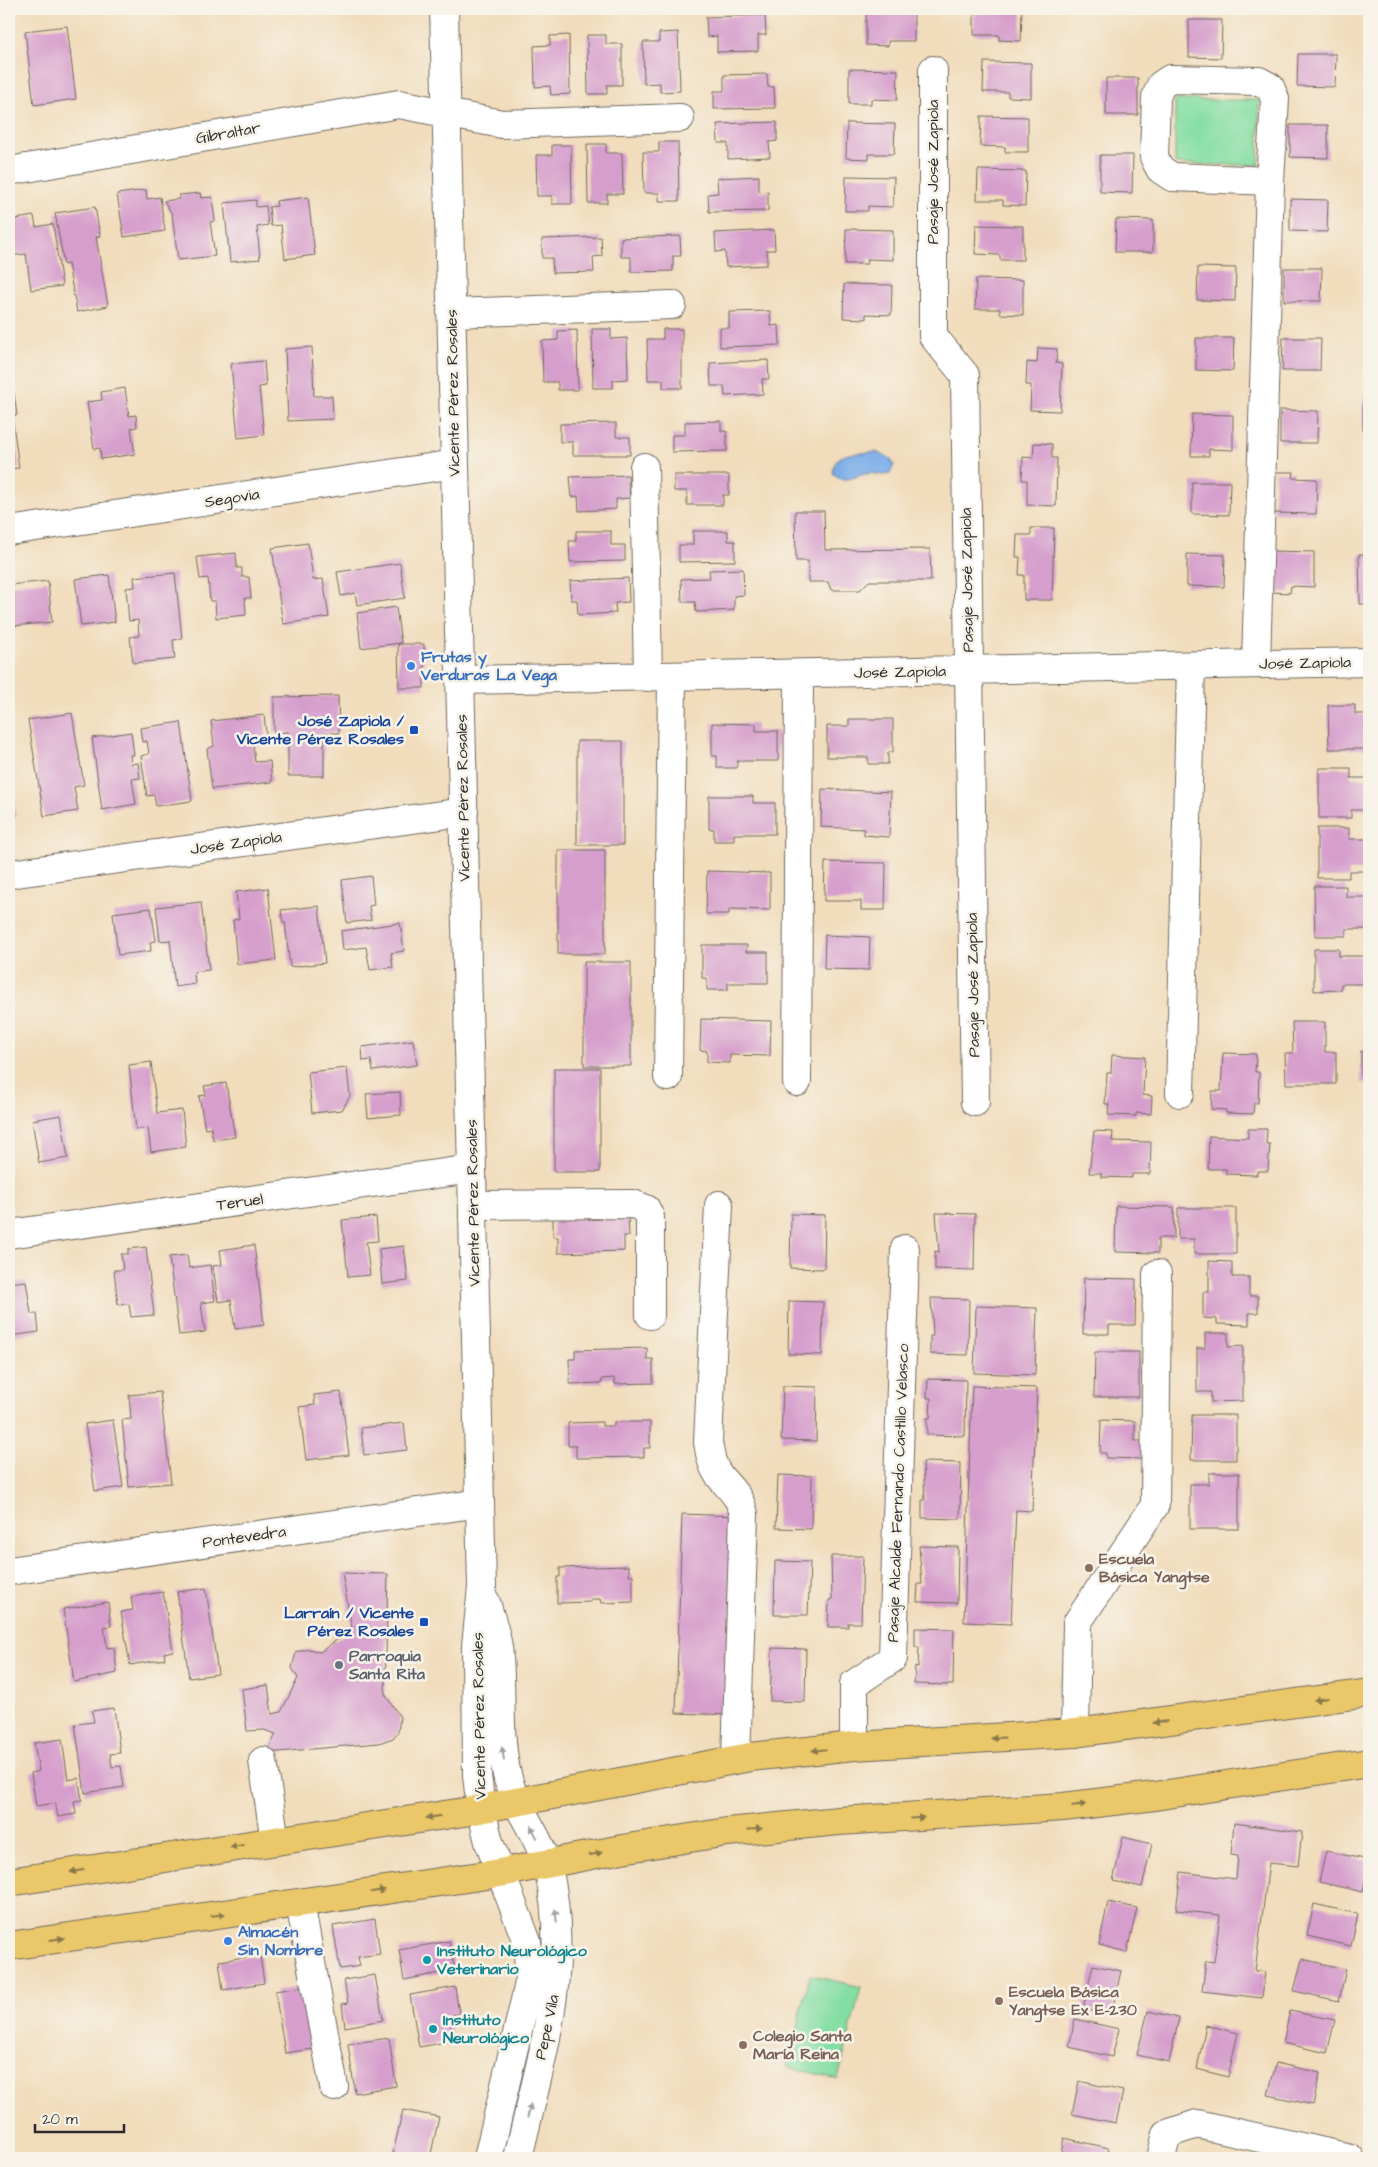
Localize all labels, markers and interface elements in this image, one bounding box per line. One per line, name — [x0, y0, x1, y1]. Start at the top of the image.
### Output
street label: Pasaje José Zapiola — [922, 100, 944, 244]
street label: Gibraltar — [194, 116, 262, 150]
street label: Vicente Pérez Rosales — [441, 309, 465, 477]
street label: Segovia — [203, 483, 261, 514]
street label: Pasaje José Zapiola — [955, 507, 979, 653]
place label: Frutas y Verduras La Vega — [420, 646, 558, 688]
street label: José Zapiola — [1259, 651, 1351, 675]
marker: Frutas y Verduras La Vega — [405, 660, 417, 672]
street label: José Zapiola — [854, 660, 946, 684]
place label: José Zapiola / Vicente Pérez Rosales — [236, 710, 405, 750]
street label: Vicente Pérez Rosales — [451, 714, 475, 882]
marker: José Zapiola / Vicente Pérez Rosales — [408, 724, 420, 736]
street label: José Zapiola — [189, 826, 283, 860]
street label: Pasaje José Zapiola — [961, 912, 985, 1058]
street label: Vicente Pérez Rosales — [461, 1119, 485, 1287]
street label: Teruel — [215, 1188, 265, 1216]
street label: Pasaje Alcalde Fernando Castillo Velasco — [882, 1343, 914, 1643]
street label: Pontevedra — [201, 1520, 287, 1554]
place label: Escuela Básica Yangtse — [1099, 1548, 1210, 1590]
marker: Escuela Básica Yangtse — [1083, 1562, 1095, 1574]
place label: Larraín / Vicente Pérez Rosales — [284, 1602, 414, 1642]
marker: Larraín / Vicente Pérez Rosales — [418, 1616, 430, 1628]
street label: Vicente Pérez Rosales — [467, 1632, 491, 1800]
place label: Parroquia Santa Rita — [348, 1645, 426, 1685]
marker: Parroquia Santa Rita — [333, 1659, 345, 1671]
one-way arrow — [1313, 1696, 1329, 1704]
one-way arrow — [1152, 1718, 1168, 1726]
one-way arrow — [990, 1734, 1006, 1742]
one-way arrow — [499, 1746, 507, 1762]
one-way arrow — [811, 1746, 827, 1754]
one-way arrow — [1071, 1801, 1087, 1809]
one-way arrow — [424, 1813, 440, 1821]
one-way arrow — [909, 1813, 925, 1821]
one-way arrow — [530, 1825, 538, 1839]
one-way arrow — [747, 1825, 763, 1833]
one-way arrow — [229, 1843, 245, 1851]
one-way arrow — [587, 1850, 603, 1858]
one-way arrow — [68, 1867, 84, 1875]
one-way arrow — [371, 1887, 387, 1895]
one-way arrow — [552, 1908, 560, 1924]
one-way arrow — [210, 1911, 226, 1919]
place label: Almacén Sin Nombre — [237, 1921, 323, 1961]
one-way arrow — [49, 1935, 65, 1943]
marker: Almacén Sin Nombre — [222, 1935, 234, 1947]
place label: Instituto Neurológico Veterinario — [436, 1940, 588, 1980]
marker: Instituto Neurológico Veterinario — [421, 1954, 433, 1966]
place label: Escuela Básica Yangtse Ex E-230 — [1009, 1981, 1137, 2023]
street label: Pepe Vila — [529, 1992, 565, 2062]
marker: Escuela Básica Yangtse Ex E-230 — [993, 1995, 1005, 2007]
place label: Instituto Neurológico — [443, 2009, 530, 2051]
marker: Instituto Neurológico — [427, 2023, 439, 2035]
place label: Colegio Santa María Reina — [753, 2025, 852, 2065]
marker: Colegio Santa María Reina — [737, 2039, 749, 2051]
scale bar — [35, 2102, 124, 2134]
one-way arrow — [525, 2103, 533, 2118]
text: 20 m — [42, 2109, 78, 2130]

